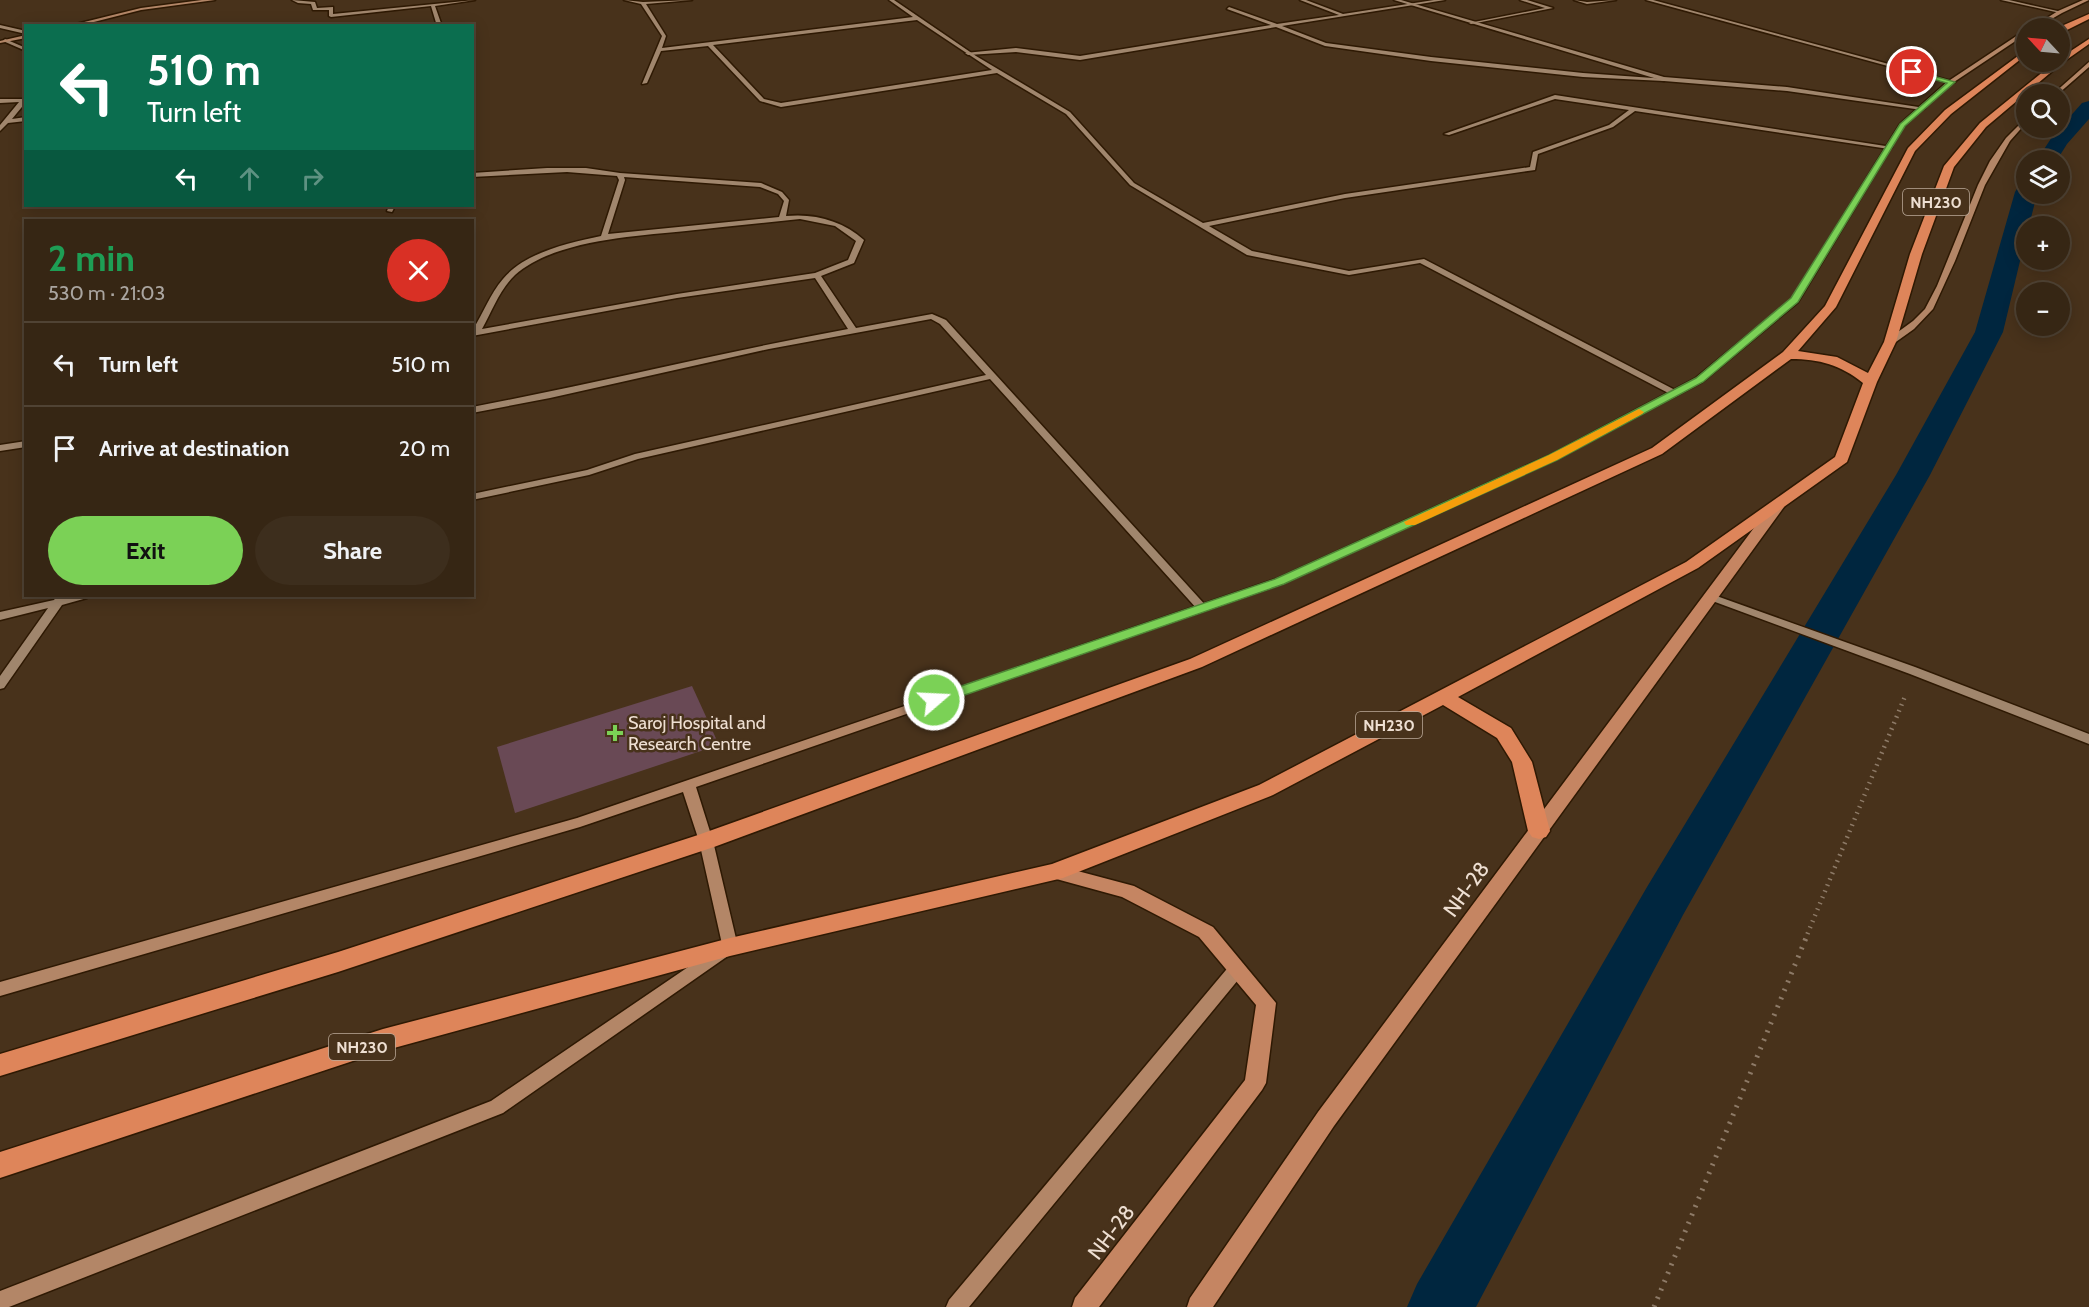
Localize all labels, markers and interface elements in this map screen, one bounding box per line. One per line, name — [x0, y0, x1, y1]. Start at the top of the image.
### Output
north arrow — [2016, 18, 2070, 72]
map controls — [2016, 18, 2070, 336]
text: 510 m — [147, 44, 261, 96]
pin — [1886, 46, 1937, 97]
icon: left — [48, 48, 126, 126]
icon: arrive — [1895, 55, 1928, 88]
button: search — [2016, 84, 2070, 138]
text: Turn left — [147, 96, 241, 129]
button: layers — [2016, 150, 2070, 204]
icon: left — [170, 162, 203, 195]
icon: ahead — [233, 162, 266, 195]
icon: right — [296, 162, 329, 195]
road number: NH230 — [1903, 189, 1969, 215]
button: + — [2016, 216, 2070, 270]
text: 2 min — [48, 236, 135, 280]
button: close — [387, 239, 450, 302]
text: 530 m · 21:03 — [48, 281, 165, 305]
button: − — [2016, 282, 2070, 336]
icon: left — [48, 348, 81, 381]
text: Turn left — [99, 351, 178, 378]
text: 510 m — [391, 351, 450, 378]
icon: arrive — [48, 432, 81, 465]
text: Arrive at destination — [99, 435, 289, 462]
text: 20 m — [399, 435, 450, 462]
button: Exit — [48, 516, 243, 585]
button: Share — [255, 516, 450, 585]
position arrow — [902, 668, 966, 732]
place label: Saroj Hospital and Research Centre — [628, 712, 766, 755]
road number: NH230 — [1356, 712, 1422, 738]
marker: Saroj Hospital and Research Centre — [606, 724, 624, 742]
street label: NH-28 — [1438, 857, 1494, 921]
road number: NH230 — [329, 1034, 395, 1060]
street label: NH-28 — [1082, 1200, 1140, 1264]

